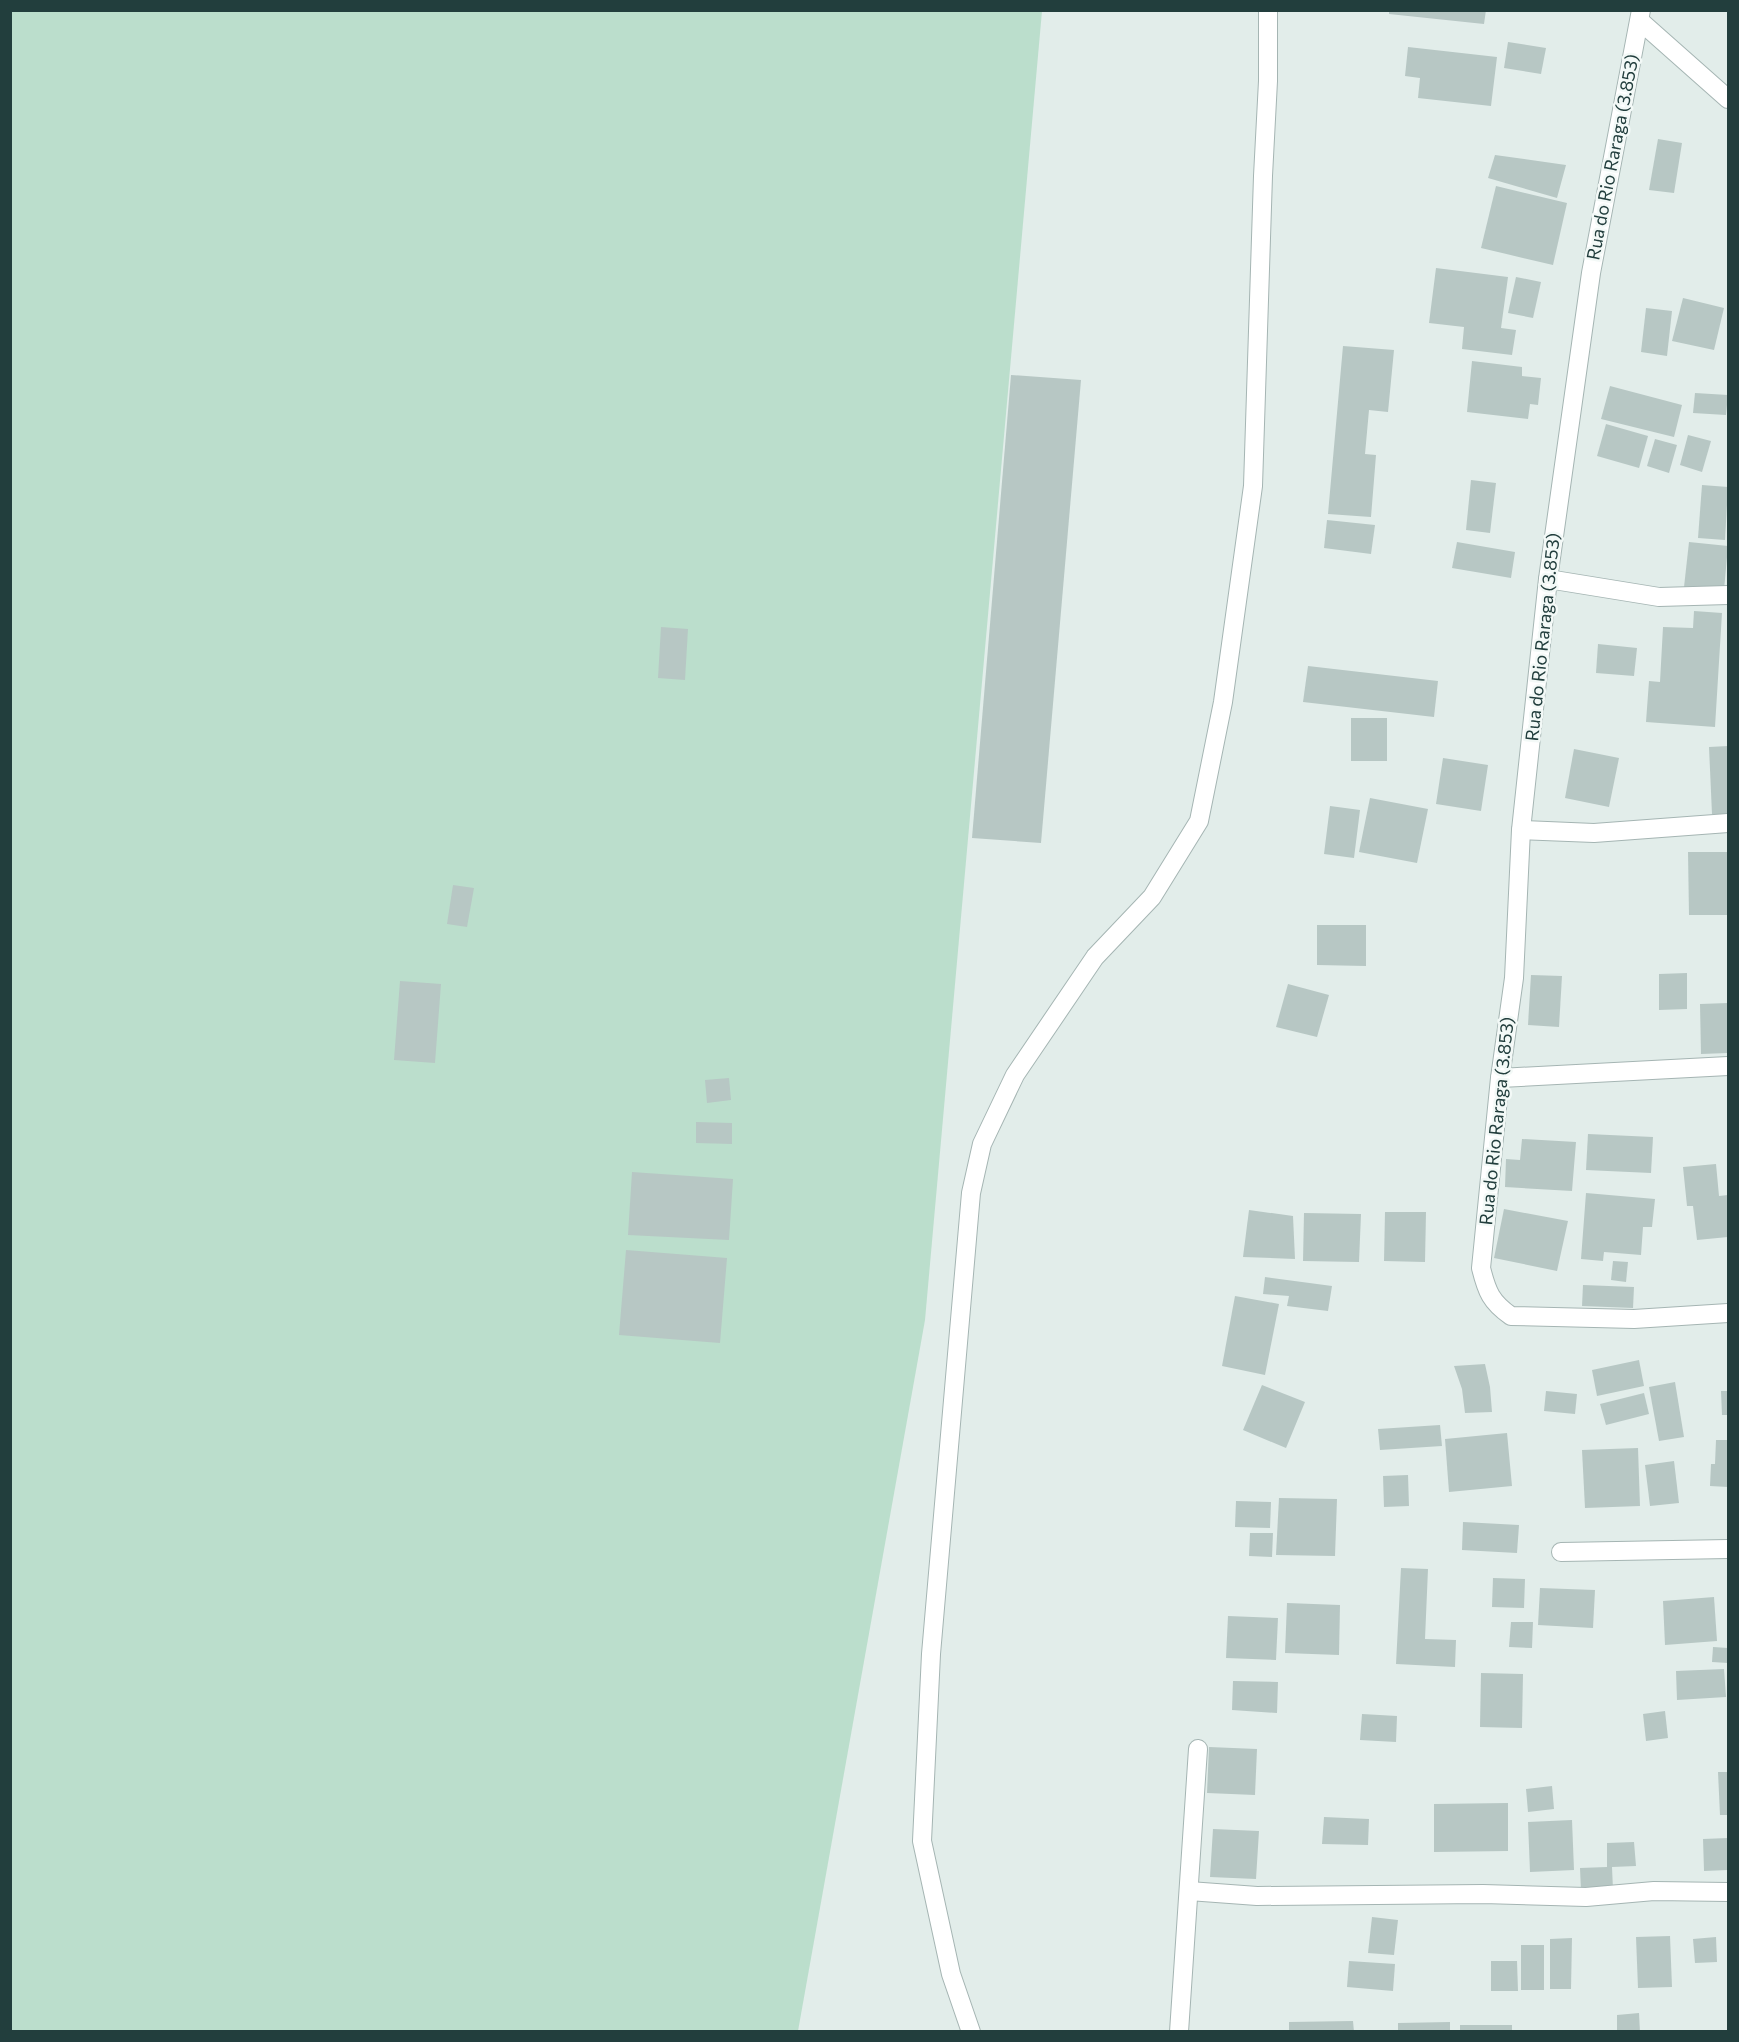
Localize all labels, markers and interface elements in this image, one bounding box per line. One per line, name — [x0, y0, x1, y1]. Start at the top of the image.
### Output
street label: Rua do Rio Raraga (3.853) — [1581, 52, 1643, 262]
street label: Rua do Rio Raraga (3.853) — [1520, 532, 1564, 742]
street label: Rua do Rio Raraga (3.853) — [1474, 1016, 1518, 1226]

